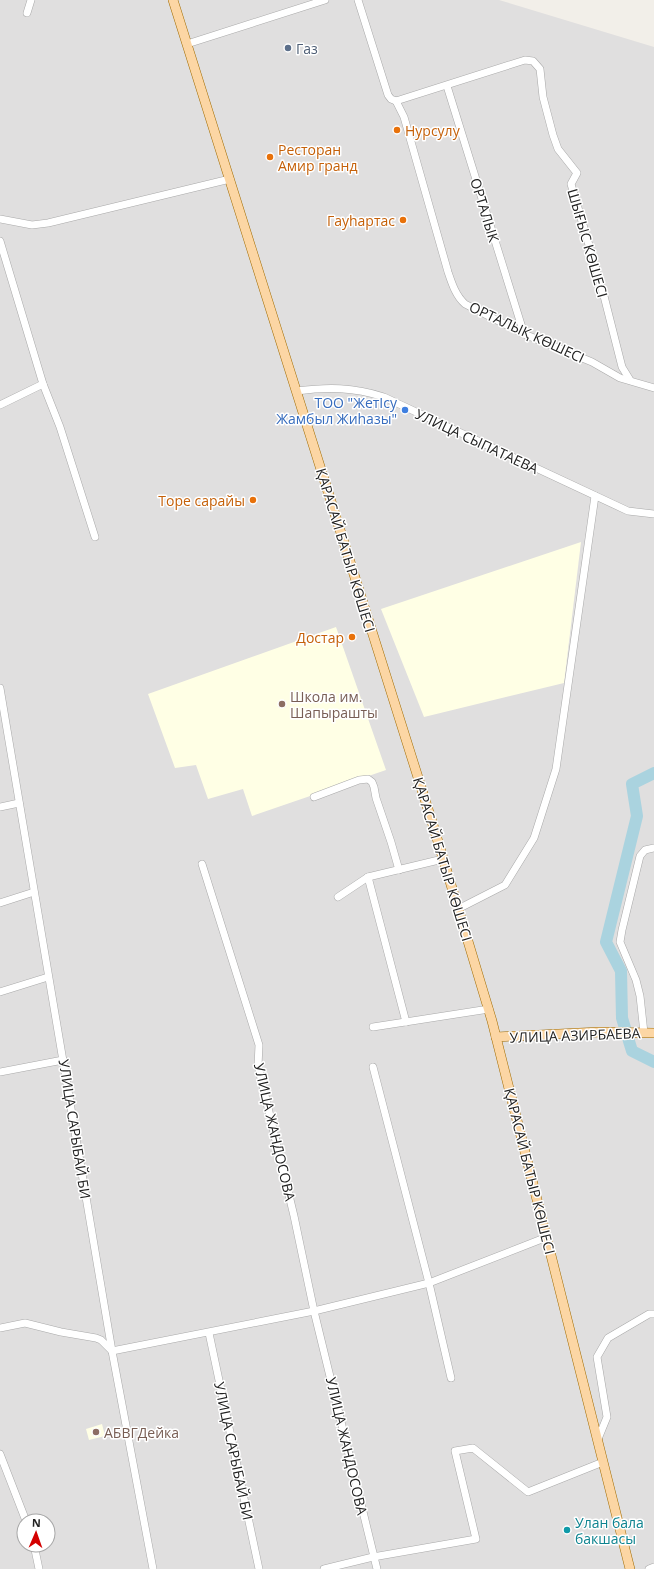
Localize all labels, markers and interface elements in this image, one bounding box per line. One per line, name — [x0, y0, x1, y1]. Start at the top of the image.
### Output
place label: Газ — [296, 39, 318, 58]
marker: Газ — [283, 43, 293, 53]
place label: Нурсулу — [405, 121, 461, 140]
marker: Нурсулу — [392, 125, 402, 135]
place label: Ресторан Амир гранд — [278, 140, 358, 175]
marker: Ресторан Амир гранд — [265, 152, 275, 162]
street label: ОРТАЛЫК — [466, 176, 504, 245]
street label: ШЫҒЫС КӨШЕСІ — [563, 186, 613, 300]
place label: Гауhартас — [327, 211, 395, 230]
marker: Гауhартас — [398, 215, 408, 225]
street label: ОРТАЛЫҚ КӨШЕСІ — [466, 297, 588, 367]
place label: ТОО "ЖетIсу Жамбыл Жиhазы" — [276, 393, 398, 428]
street label: УЛИЦА СЫПАТАЕВА — [412, 404, 542, 478]
marker: ТОО "ЖетIсу Жамбыл Жиhазы" — [400, 405, 410, 415]
street label: ҚАРАСАЙ БАТЫР КӨШЕСІ — [312, 466, 380, 634]
place label: Торе сарайы — [158, 491, 245, 510]
marker: Торе сарайы — [248, 495, 258, 505]
place label: Достар — [296, 628, 344, 647]
marker: Достар — [347, 632, 357, 642]
place label: Школа им. Шапырашты — [290, 687, 378, 722]
marker: Школа им. Шапырашты — [277, 699, 287, 709]
street label: ҚАРАСАЙ БАТЫР КӨШЕСІ — [409, 775, 477, 943]
street label: УЛИЦА АЗИРБАЕВА — [509, 1023, 641, 1047]
street label: УЛИЦА САРЫБАЙ БИ — [55, 1058, 95, 1200]
street label: УЛИЦА ЖАНДОСОВА — [250, 1061, 300, 1203]
street label: ҚАРАСАЙ БАТЫР КӨШЕСІ — [500, 1086, 560, 1256]
street label: УЛИЦА ЖАНДОСОВА — [322, 1375, 372, 1517]
street label: УЛИЦА САРЫБАЙ БИ — [210, 1380, 258, 1522]
place label: АБВГДейка — [104, 1423, 179, 1442]
marker: АБВГДейка — [91, 1427, 101, 1437]
north arrow — [16, 1513, 56, 1553]
place label: Улан бала бакшасы — [575, 1513, 644, 1548]
text: N — [32, 1515, 41, 1530]
marker: Улан бала бакшасы — [562, 1525, 572, 1535]

